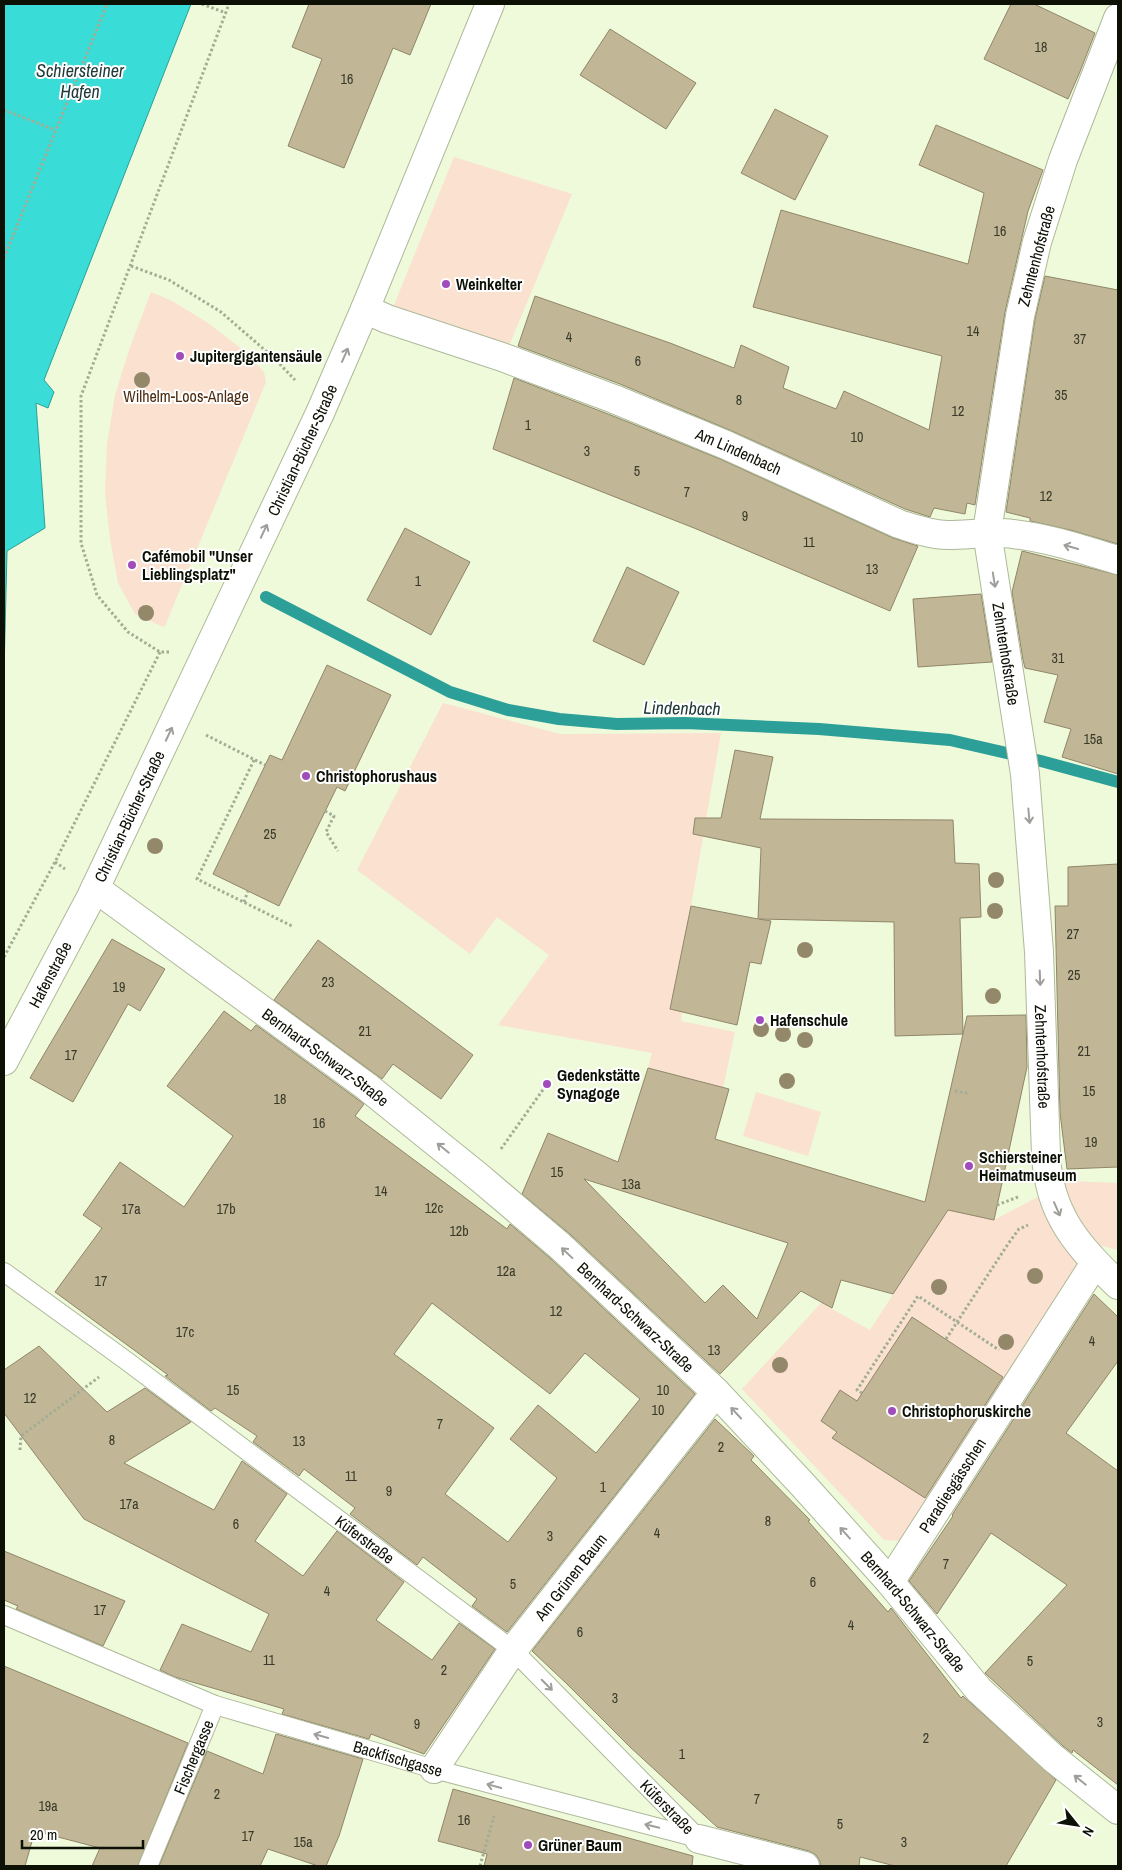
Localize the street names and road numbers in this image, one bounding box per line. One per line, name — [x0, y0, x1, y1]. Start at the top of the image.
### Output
street label: Zehntenhofstraße — [1012, 203, 1060, 309]
street label: Christian-Bücher-Straße — [262, 381, 342, 519]
street label: Am Lindenbach — [691, 422, 785, 480]
street label: Zehntenhofstraße — [987, 601, 1025, 707]
street label: Christian-Bücher-Straße — [89, 747, 170, 886]
street label: Hafenstraße — [23, 937, 77, 1011]
street label: Bernhard-Schwarz-Straße — [258, 1003, 394, 1111]
street label: Zehntenhofstraße — [1030, 1005, 1055, 1109]
street label: Bernhard-Schwarz-Straße — [573, 1257, 699, 1377]
street label: Paradiesgässchen — [914, 1434, 991, 1537]
street label: Küferstraße — [331, 1510, 399, 1569]
street label: Am Grünen Baum — [529, 1529, 612, 1626]
street label: Bernhard-Schwarz-Straße — [856, 1546, 971, 1677]
street label: Fischergasse — [168, 1716, 219, 1798]
street label: Backfischgasse — [351, 1735, 445, 1782]
street label: Küferstraße — [635, 1775, 699, 1839]

